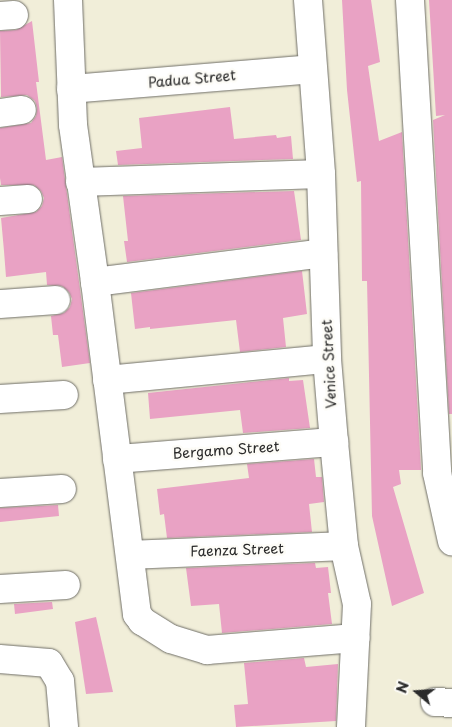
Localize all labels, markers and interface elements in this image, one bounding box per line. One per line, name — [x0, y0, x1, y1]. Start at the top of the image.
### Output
street label: Padua Street — [147, 67, 237, 91]
street label: Venice Street — [318, 319, 340, 409]
street label: Bergamo Street — [172, 438, 280, 462]
street label: Faenza Street — [190, 540, 284, 560]
north arrow — [392, 667, 442, 717]
text: N — [391, 679, 414, 696]

